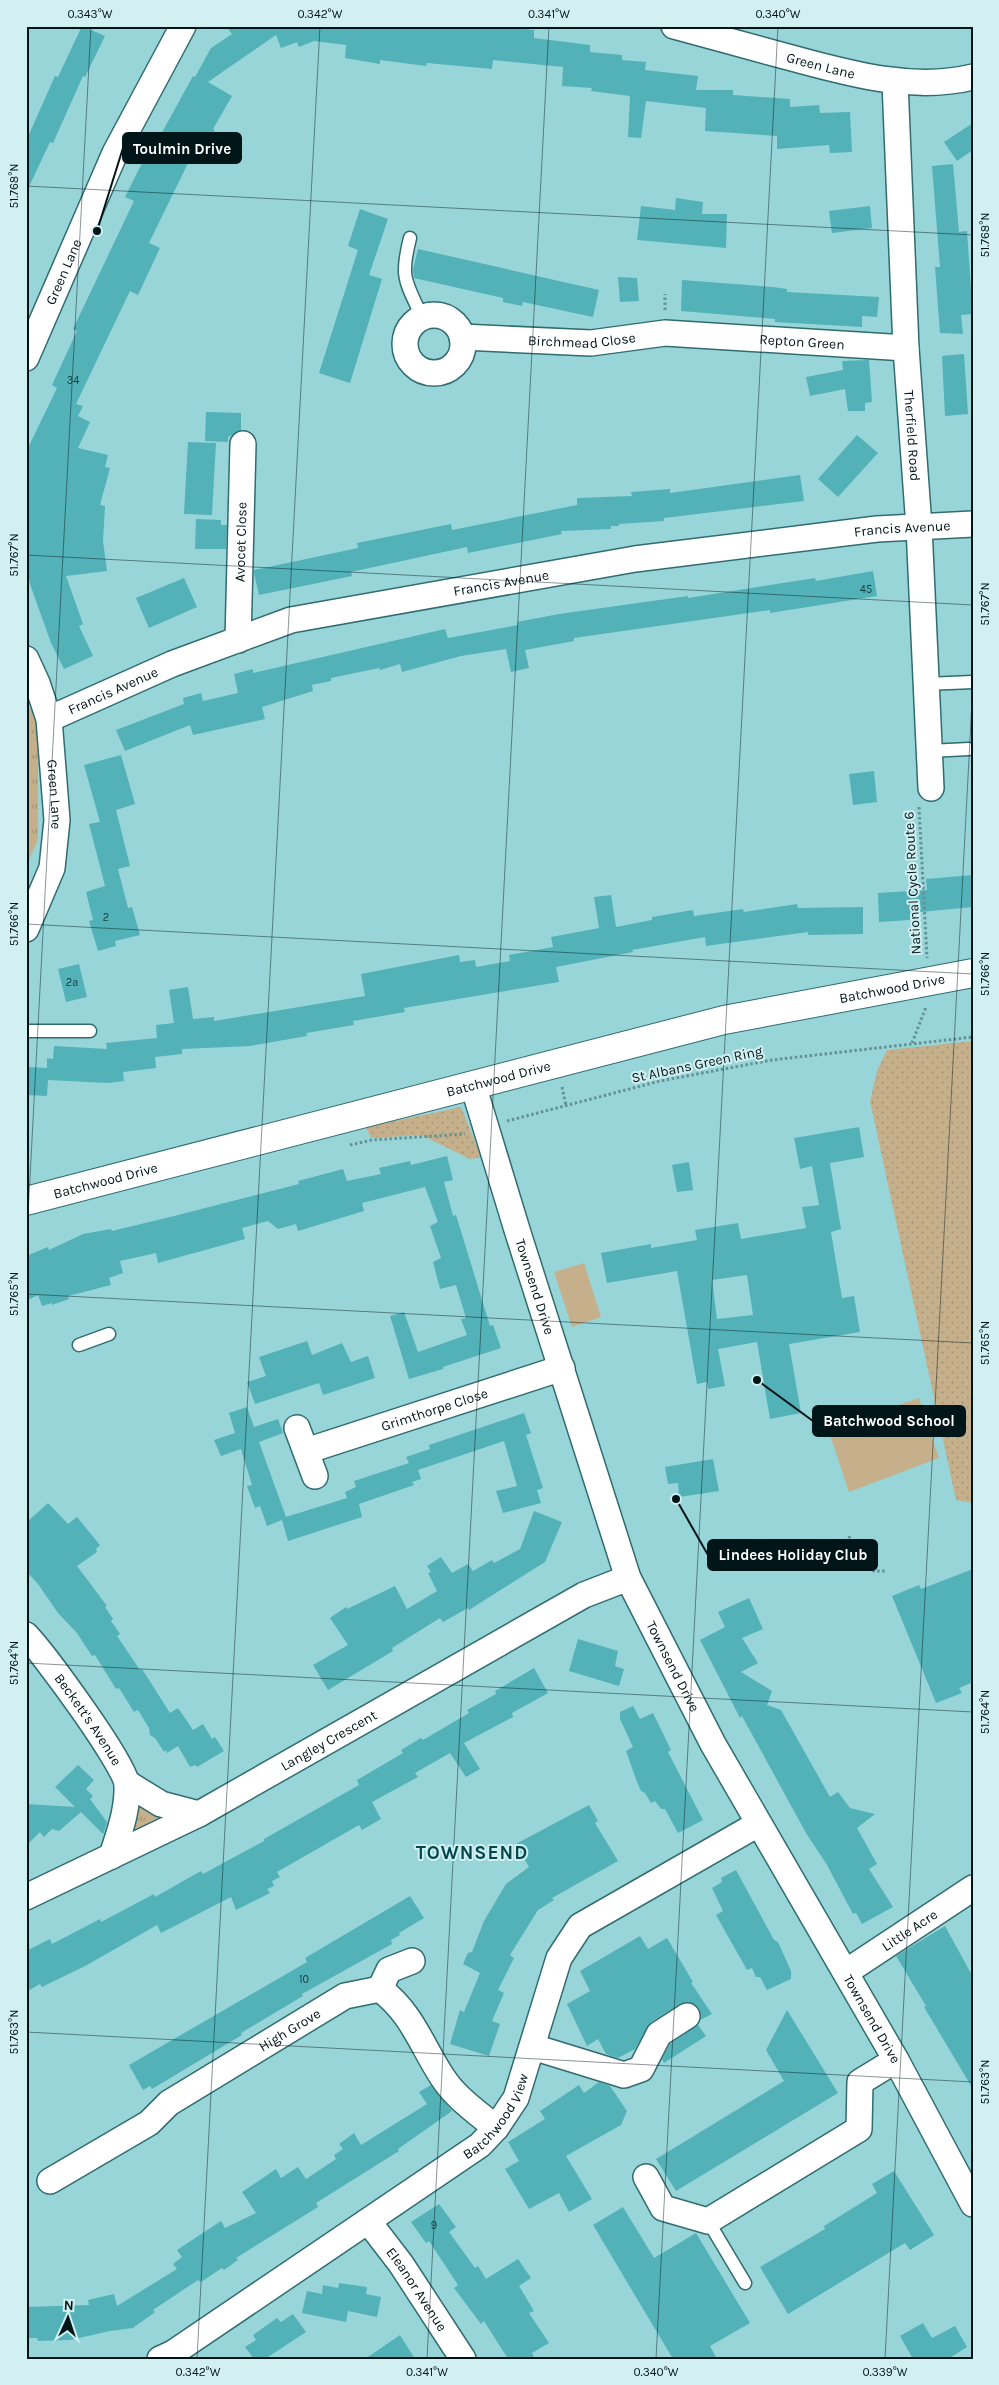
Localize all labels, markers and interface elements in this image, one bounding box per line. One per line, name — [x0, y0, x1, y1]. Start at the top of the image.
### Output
text: 0.343°W — [68, 7, 113, 21]
text: 0.342°W — [298, 7, 343, 21]
text: 0.341°W — [528, 7, 570, 21]
text: 0.340°W — [756, 7, 801, 21]
street label: Green Lane — [784, 49, 857, 83]
callout: Toulmin Drive — [123, 133, 241, 163]
text: Toulmin Drive — [133, 140, 231, 158]
text: 51.768°N — [7, 163, 21, 209]
text: 51.768°N — [978, 212, 992, 258]
street label: Green Lane — [42, 236, 86, 308]
street label: Birchmead Close — [527, 329, 637, 352]
street label: Repton Green — [759, 331, 845, 353]
house number: 34 — [67, 374, 79, 387]
street label: Therfield Road — [900, 389, 924, 482]
street label: Avocet Close — [231, 502, 251, 582]
street label: Francis Avenue — [853, 517, 951, 541]
text: 51.767°N — [7, 533, 21, 577]
street label: Francis Avenue — [452, 566, 550, 600]
text: 51.767°N — [978, 582, 992, 626]
house number: 45 — [860, 583, 872, 596]
street label: Francis Avenue — [65, 663, 161, 718]
street label: Green Lane — [43, 759, 65, 830]
street label: National Cycle Route 6 — [900, 811, 925, 955]
text: 51.766°N — [7, 902, 21, 946]
house number: 2 — [103, 911, 109, 924]
text: 51.766°N — [978, 952, 992, 996]
street label: Batchwood Drive — [838, 970, 946, 1007]
house number: 2a — [66, 976, 78, 989]
street label: St Albans Green Ring — [630, 1042, 764, 1087]
street label: Batchwood Drive — [444, 1057, 553, 1101]
street label: Batchwood Drive — [51, 1159, 160, 1203]
street label: Townsend Drive — [511, 1237, 558, 1337]
text: 51.765°N — [7, 1272, 21, 1316]
text: 51.765°N — [978, 1321, 992, 1365]
street label: Grimthorpe Close — [379, 1385, 490, 1435]
callout: Batchwood School — [813, 1406, 965, 1436]
text: Batchwood School — [823, 1412, 955, 1430]
callout: Lindees Holiday Club — [708, 1540, 877, 1570]
text: Lindees Holiday Club — [718, 1546, 868, 1564]
street label: Townsend Drive — [643, 1618, 703, 1715]
text: 51.764°N — [7, 1641, 21, 1685]
street label: Beckett's Avenue — [51, 1670, 125, 1769]
text: 51.764°N — [978, 1690, 992, 1734]
street label: Langley Crescent — [278, 1707, 380, 1775]
district label: TOWNSEND — [416, 1842, 528, 1864]
street label: Little Acre — [879, 1906, 941, 1955]
street label: Townsend Drive — [839, 1972, 904, 2067]
house number: 10 — [299, 1973, 309, 1986]
street label: High Grove — [256, 2005, 324, 2055]
text: 51.763°N — [7, 2010, 21, 2054]
text: 51.763°N — [978, 2060, 992, 2104]
street label: Batchwood View — [460, 2071, 532, 2163]
house number: 9 — [431, 2219, 437, 2232]
street label: Eleanor Avenue — [382, 2244, 451, 2335]
north arrow — [42, 2292, 92, 2342]
text: N — [63, 2297, 74, 2314]
text: 0.342°W — [176, 2365, 221, 2379]
text: 0.341°W — [406, 2365, 448, 2379]
text: 0.340°W — [634, 2365, 679, 2379]
text: 0.339°W — [862, 2365, 908, 2379]

